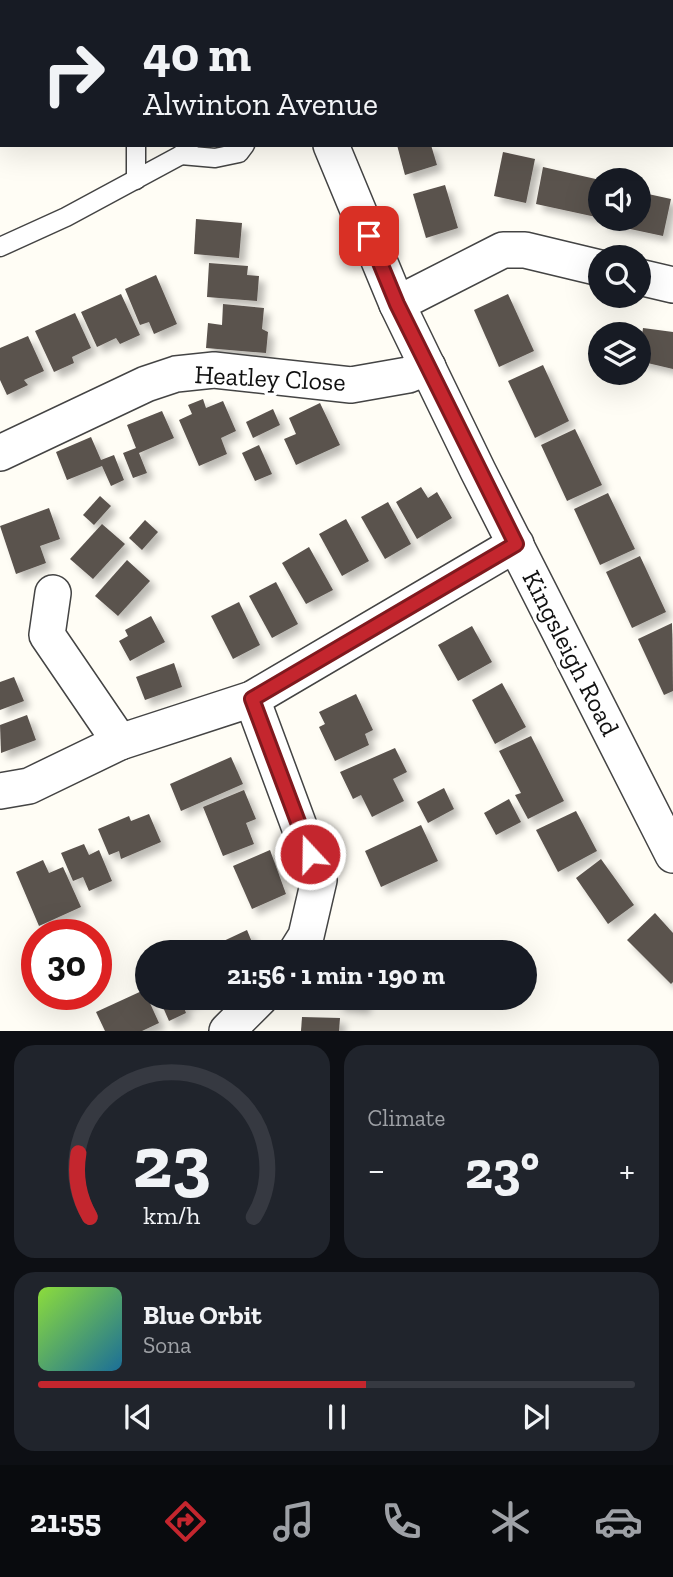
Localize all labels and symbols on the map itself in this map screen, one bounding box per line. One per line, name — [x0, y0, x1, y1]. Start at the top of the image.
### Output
pin — [339, 206, 399, 266]
street label: Heatley Close — [194, 358, 346, 398]
street label: Kingsleigh Road — [516, 565, 626, 741]
position arrow — [273, 817, 347, 891]
speed limit sign: 30 — [21, 919, 112, 1010]

